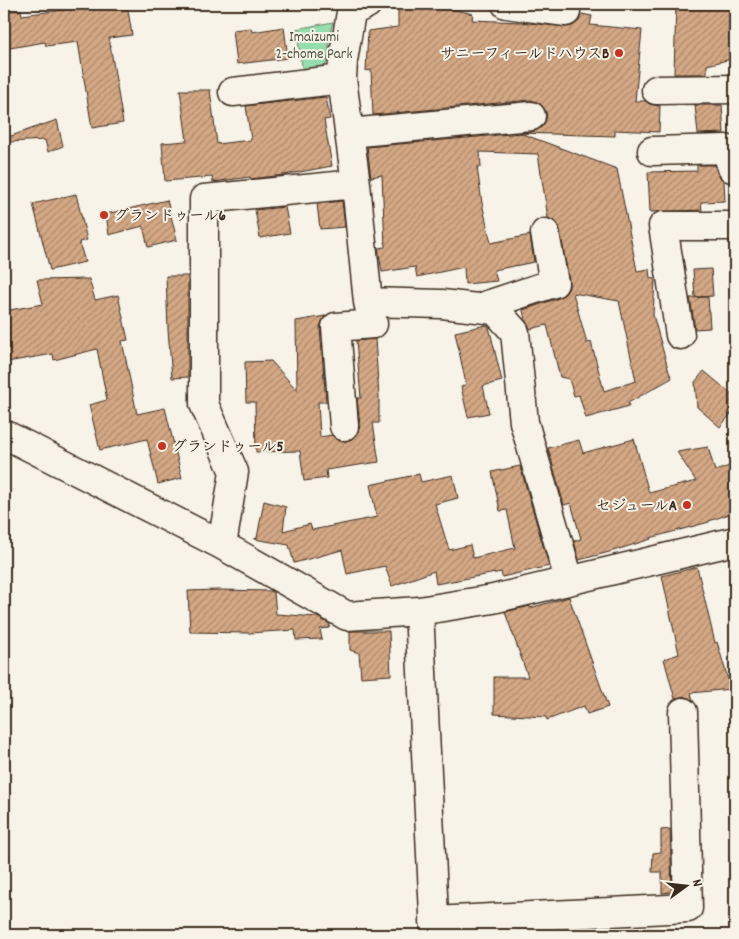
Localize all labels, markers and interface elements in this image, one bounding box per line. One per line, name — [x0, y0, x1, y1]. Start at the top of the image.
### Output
park label: Imaizumi 2-chome Park — [275, 27, 353, 66]
place label: サニーフィールドハウスB — [440, 44, 609, 66]
marker: サニーフィールドハウスB — [613, 47, 625, 59]
place label: グランドゥール6 — [114, 206, 226, 228]
marker: グランドゥール6 — [98, 209, 110, 221]
place label: グランドゥール5 — [172, 437, 283, 459]
marker: グランドゥール5 — [156, 440, 168, 452]
place label: セジュールA — [596, 496, 677, 518]
marker: セジュールA — [681, 499, 693, 511]
north arrow — [662, 862, 712, 912]
text: N — [686, 877, 707, 889]

